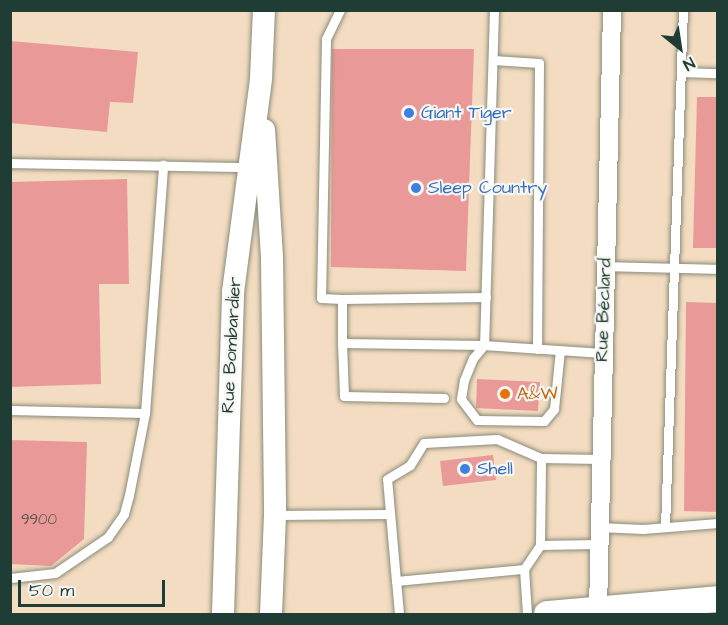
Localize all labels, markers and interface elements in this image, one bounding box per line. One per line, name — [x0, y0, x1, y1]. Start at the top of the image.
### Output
north arrow — [650, 18, 710, 78]
text: N — [679, 52, 699, 76]
place label: Giant Tiger — [421, 102, 512, 124]
marker: Giant Tiger — [402, 106, 416, 120]
place label: Sleep Country — [428, 177, 547, 199]
marker: Sleep Country — [409, 181, 423, 195]
street label: Rue Béclard — [591, 258, 617, 362]
street label: Rue Bombardier — [218, 276, 246, 414]
place label: A&W — [517, 383, 558, 405]
marker: A&W — [498, 387, 512, 401]
place label: Shell — [477, 458, 513, 480]
marker: Shell — [458, 462, 472, 476]
house number: 9900 — [21, 511, 57, 529]
scale bar — [21, 568, 168, 606]
text: 50 m — [29, 578, 74, 603]

